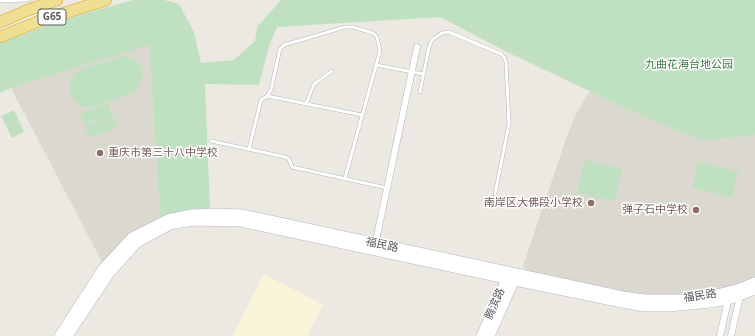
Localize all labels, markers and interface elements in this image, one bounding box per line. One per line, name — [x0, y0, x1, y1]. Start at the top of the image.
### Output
road number: G65 — [38, 9, 66, 25]
park label: 九曲花海台地公园 — [645, 58, 733, 72]
place label: 重庆市第三十八中学校 — [108, 146, 218, 160]
marker: 重庆市第三十八中学校 — [95, 148, 105, 158]
place label: 南岸区大佛段小学校 — [484, 196, 583, 210]
marker: 南岸区大佛段小学校 — [586, 198, 596, 208]
place label: 弹子石中学校 — [622, 203, 688, 217]
marker: 弹子石中学校 — [691, 205, 701, 215]
street label: 福民路 — [364, 235, 400, 255]
street label: 腾滨路 — [482, 286, 508, 322]
street label: 福民路 — [683, 287, 717, 305]

